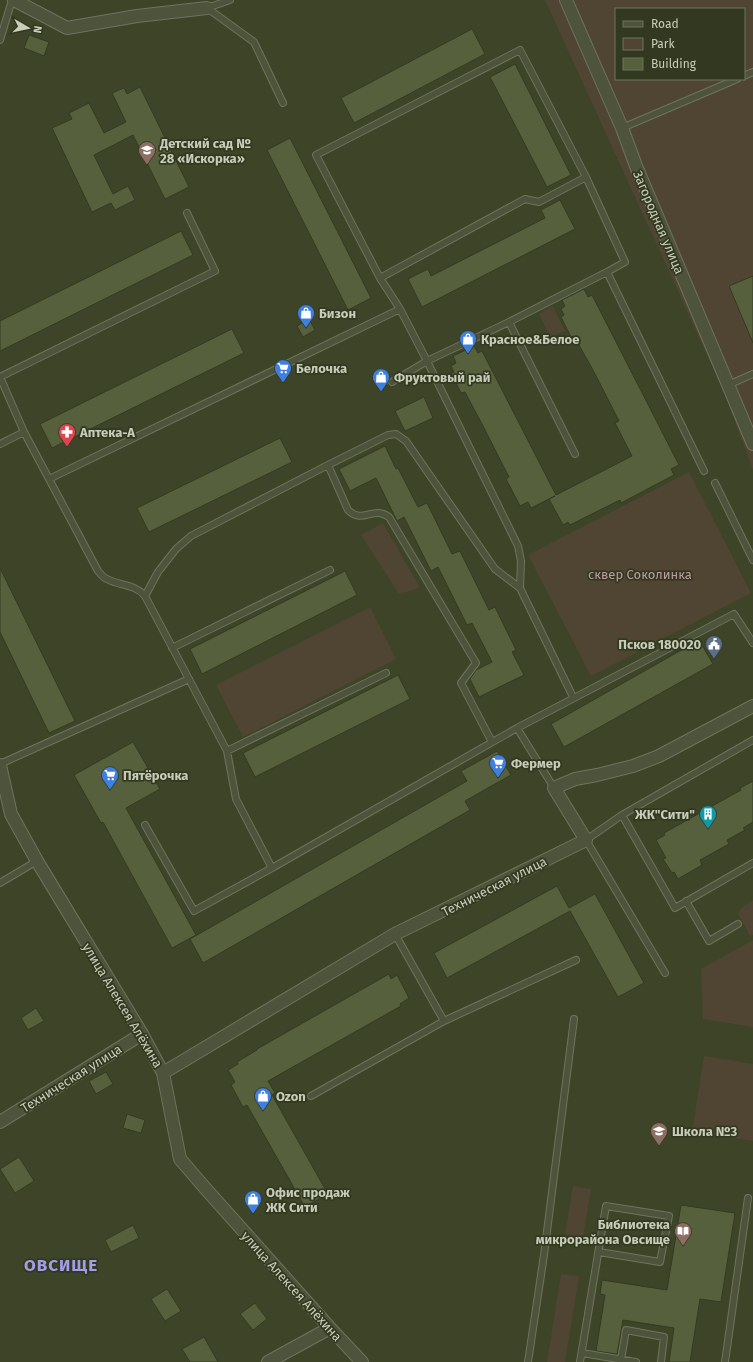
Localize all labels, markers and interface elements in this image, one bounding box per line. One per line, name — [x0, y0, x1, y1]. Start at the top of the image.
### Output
north arrow — [8, 8, 48, 48]
legend — [615, 8, 745, 80]
text: Road — [651, 17, 679, 31]
text: N — [30, 25, 44, 34]
text: Park — [651, 37, 675, 51]
text: Building — [651, 57, 697, 71]
place label: Детский сад № 28 «Искорка» — [159, 136, 251, 166]
school or university icon: Детский сад № 28 «Искорка» — [137, 140, 157, 165]
street label: Загородная улица — [630, 168, 687, 276]
shop icon: Бизон — [296, 303, 316, 328]
place label: Бизон — [319, 306, 356, 321]
shop icon: Красное&Белое — [458, 329, 478, 354]
place label: Красное&Белое — [481, 332, 579, 347]
supermarket icon: Белочка — [273, 358, 293, 383]
place label: Белочка — [296, 361, 347, 376]
shop icon: Фруктовый рай — [371, 367, 391, 392]
place label: Фруктовый рай — [394, 370, 490, 385]
pharmacy icon: Аптека-А — [57, 422, 77, 447]
place label: Аптека-А — [79, 425, 135, 440]
park label: сквер Соколинка — [588, 567, 692, 582]
public building icon: Псков 180020 — [704, 634, 724, 659]
place label: Псков 180020 — [618, 637, 701, 652]
supermarket icon: Фермер — [488, 753, 508, 778]
place label: Фермер — [511, 756, 561, 771]
supermarket icon: Пятёрочка — [100, 765, 120, 790]
place label: Пятёрочка — [123, 768, 188, 783]
building icon: ЖК"Сити" — [698, 804, 718, 829]
place label: ЖК"Сити" — [634, 807, 695, 822]
street label: Техническая улица — [439, 853, 549, 919]
street label: улица Алексея Алёхина — [79, 940, 166, 1070]
street label: Техническая улица — [18, 1041, 124, 1115]
shop icon: Ozon — [253, 1086, 273, 1111]
place label: Ozon — [276, 1089, 306, 1104]
school or university icon: Школа №3 — [649, 1121, 669, 1146]
place label: Школа №3 — [672, 1124, 738, 1139]
place label: Офис продаж ЖК Сити — [265, 1185, 350, 1215]
shop icon: Офис продаж ЖК Сити — [243, 1189, 263, 1214]
place label: Библиотека микрорайона Овсище — [536, 1217, 670, 1247]
library icon: Библиотека микрорайона Овсище — [673, 1221, 693, 1246]
street label: улица Алексея Алёхина — [238, 1228, 345, 1344]
district label: ОВСИЩЕ — [24, 1255, 98, 1276]

